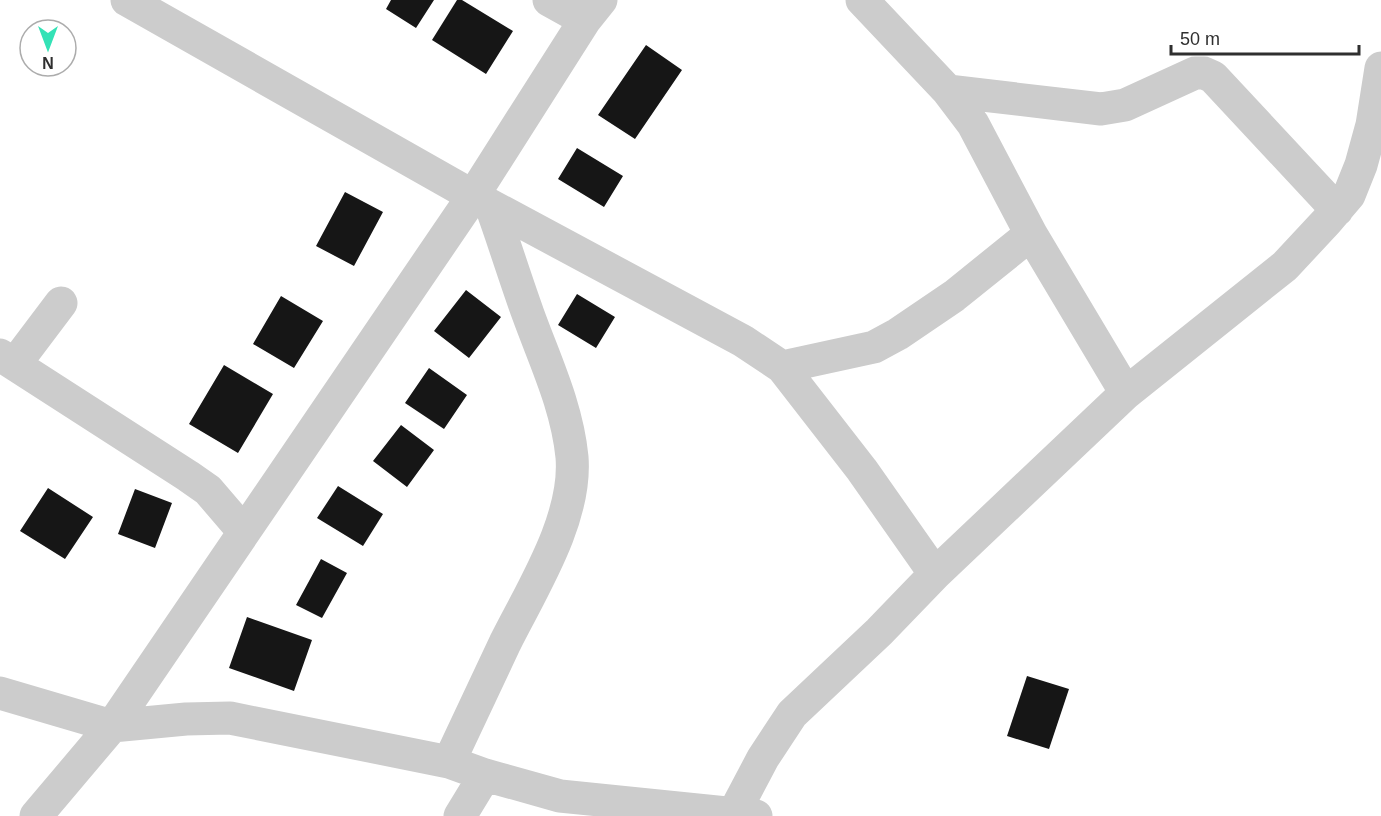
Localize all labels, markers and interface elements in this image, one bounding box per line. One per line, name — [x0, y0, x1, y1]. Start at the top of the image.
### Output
north arrow — [18, 18, 78, 78]
scale bar — [1171, 18, 1358, 56]
text: 50 m — [1180, 29, 1220, 49]
text: N — [42, 54, 54, 71]

